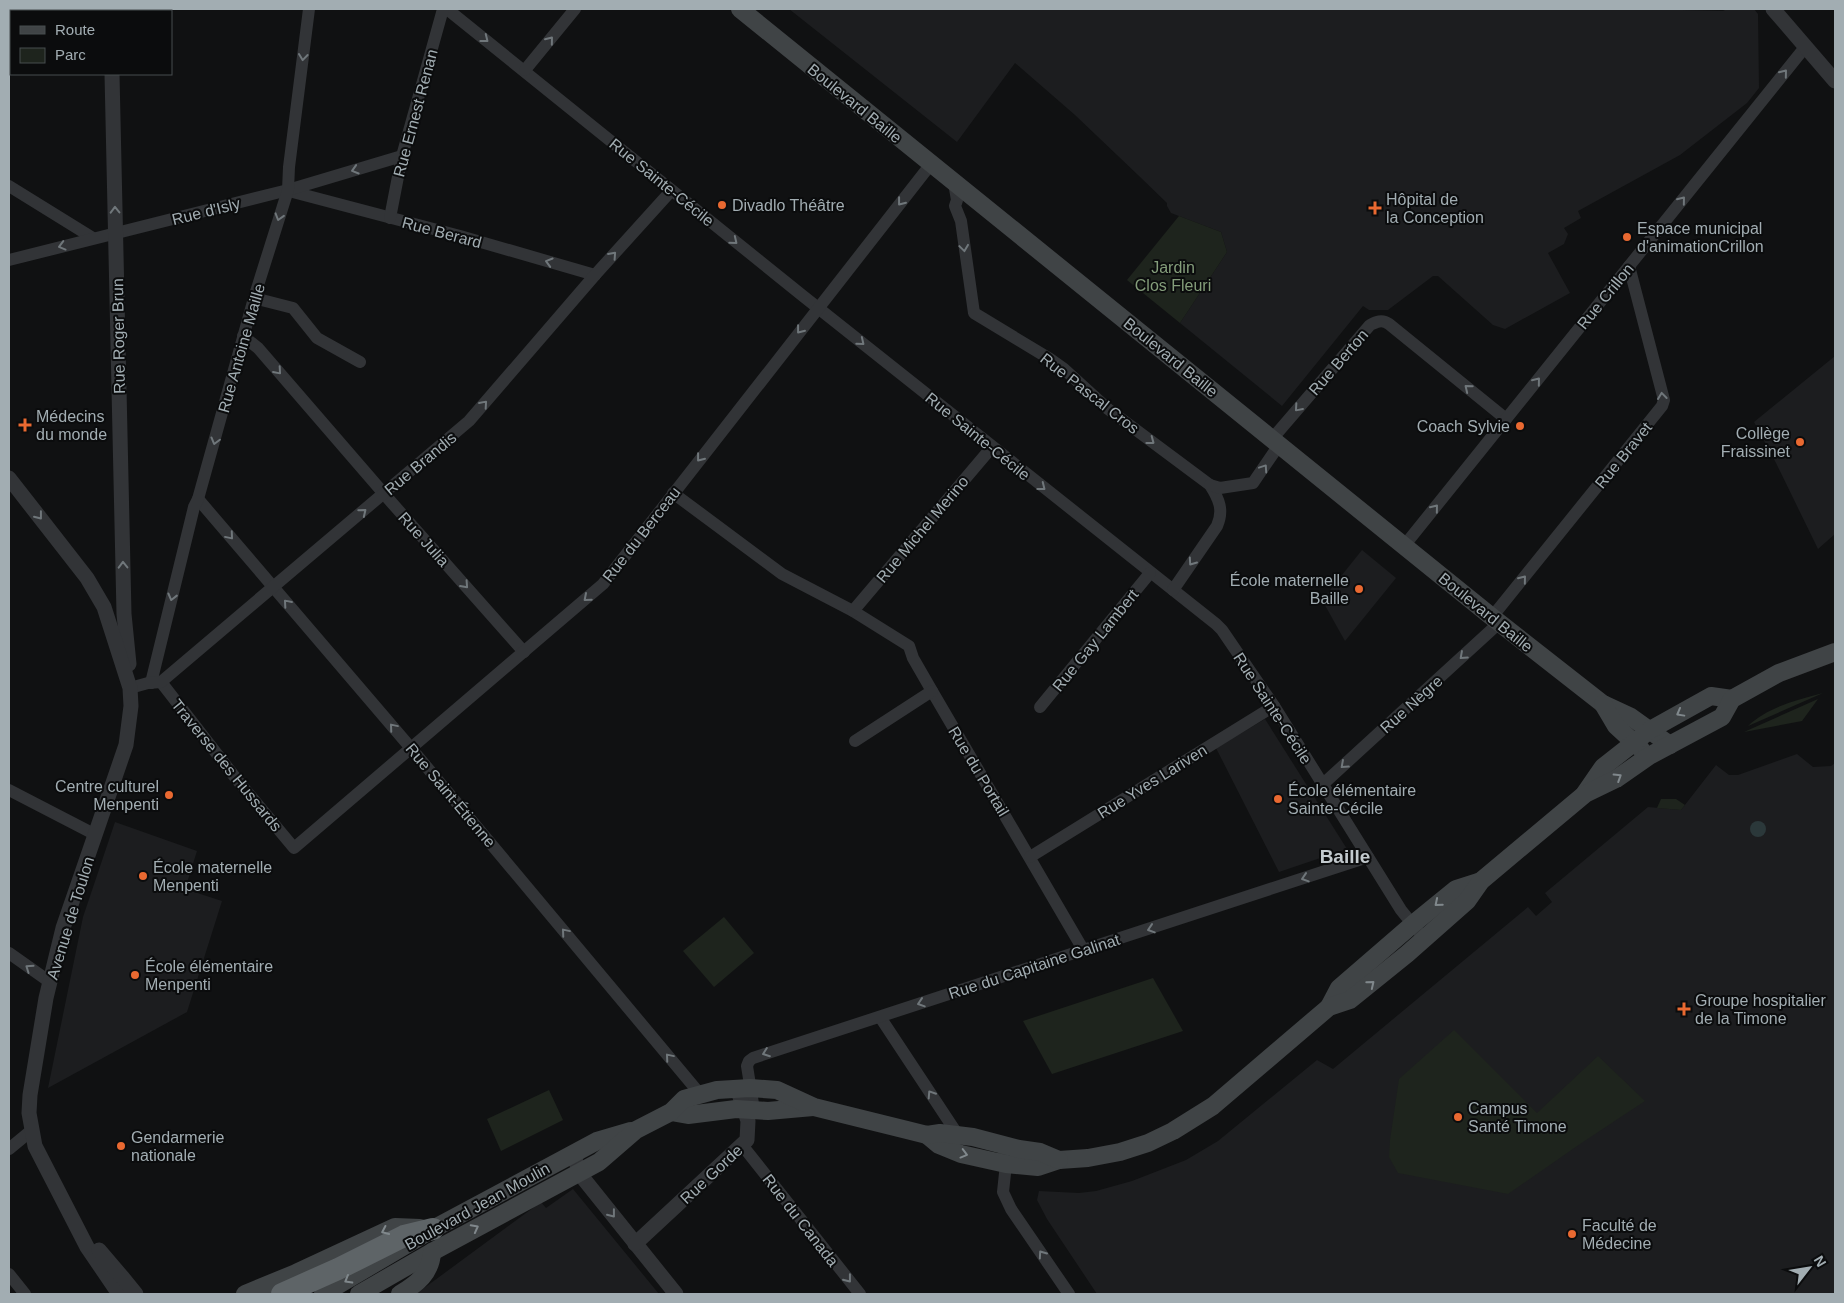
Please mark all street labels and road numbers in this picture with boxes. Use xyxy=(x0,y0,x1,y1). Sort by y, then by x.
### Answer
street label: Rue Ernest Renan xyxy=(390,47,441,179)
street label: Boulevard Baille xyxy=(804,60,905,146)
street label: Rue Sainte-Cécile xyxy=(606,135,717,230)
street label: Rue d'Isly xyxy=(170,195,242,228)
street label: Rue Berard xyxy=(400,214,484,251)
street label: Rue Crillon xyxy=(1574,260,1637,332)
street label: Rue Roger Brun xyxy=(109,278,128,394)
street label: Rue Antoine Maille xyxy=(215,282,268,415)
street label: Boulevard Baille xyxy=(1120,314,1221,400)
street label: Rue Berton xyxy=(1305,326,1371,398)
street label: Rue Pascal Cros xyxy=(1037,350,1142,437)
street label: Rue Sainte-Cécile xyxy=(922,389,1033,484)
street label: Rue Bravet xyxy=(1592,418,1656,492)
street label: Rue Brandis xyxy=(381,429,460,498)
street label: Rue Michel Merino xyxy=(873,473,972,586)
street label: Rue du Berceau xyxy=(599,484,684,585)
street label: Rue Julia xyxy=(395,509,452,570)
street label: Boulevard Baille xyxy=(1435,569,1536,655)
street label: Rue Gay Lambert xyxy=(1049,585,1142,695)
street label: Rue Sainte-Cécile xyxy=(1230,650,1315,767)
street label: Rue Nègre xyxy=(1377,672,1446,737)
street label: Traverse des Hussards xyxy=(168,696,285,835)
street label: Rue du Portail xyxy=(945,723,1012,819)
street label: Rue Saint-Étienne xyxy=(402,739,500,851)
street label: Rue Yves Lariven xyxy=(1095,741,1210,822)
street label: Avenue de Toulon xyxy=(44,855,97,982)
street label: Rue du Capitaine Galinat xyxy=(947,931,1122,1002)
street label: Rue Gorde xyxy=(677,1141,746,1207)
street label: Boulevard Jean Moulin xyxy=(402,1160,553,1253)
street label: Rue du Canada xyxy=(759,1171,842,1270)

